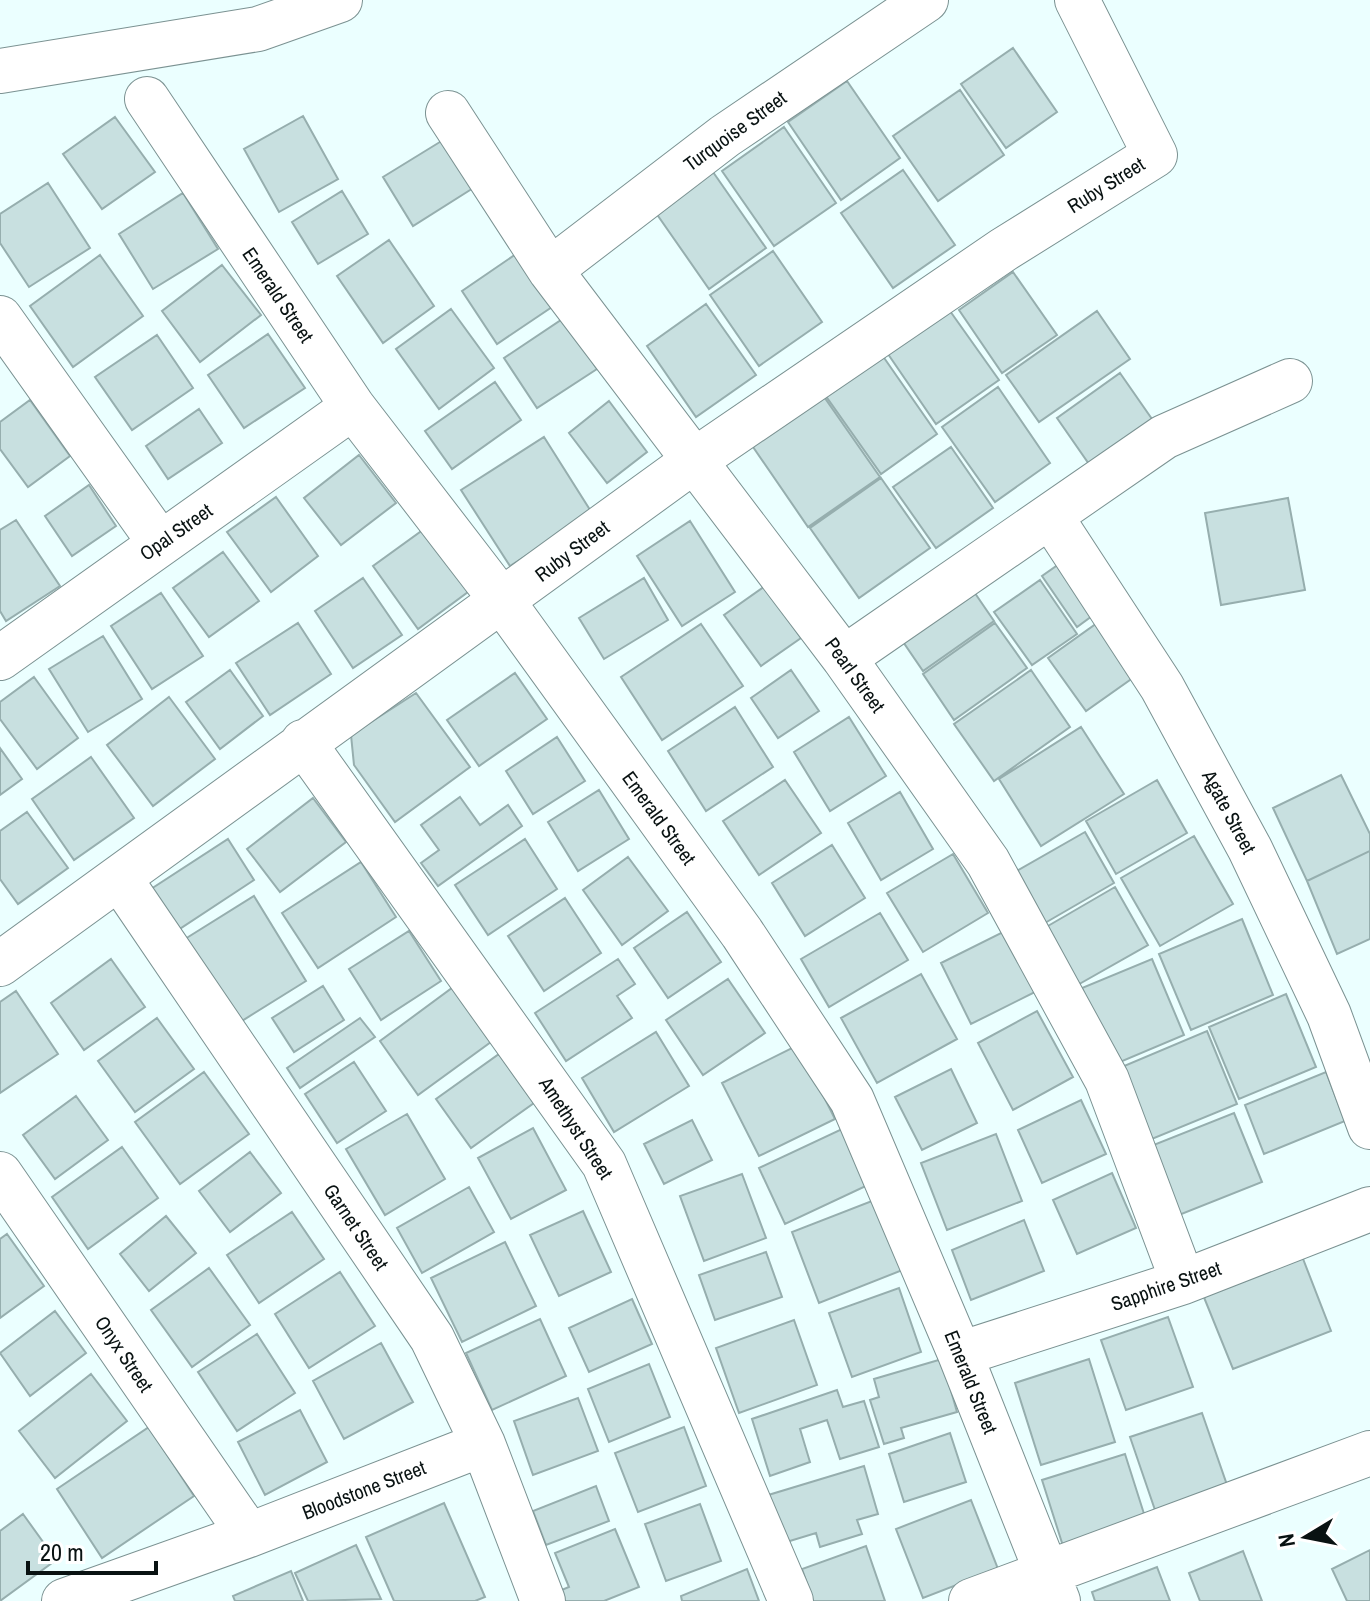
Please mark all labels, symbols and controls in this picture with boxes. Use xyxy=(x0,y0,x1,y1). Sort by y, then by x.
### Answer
street label: Turquoise Street xyxy=(678,84,792,177)
street label: Ruby Street xyxy=(1062,150,1150,219)
street label: Emerald Street xyxy=(237,242,320,348)
street label: Opal Street xyxy=(134,496,218,566)
street label: Ruby Street xyxy=(529,513,615,587)
street label: Pearl Street xyxy=(819,632,892,718)
street label: Agate Street xyxy=(1196,764,1263,859)
street label: Emerald Street xyxy=(616,766,703,870)
street label: Amethyst Street xyxy=(533,1071,620,1184)
street label: Garnet Street xyxy=(318,1178,395,1275)
street label: Sapphire Street xyxy=(1107,1254,1225,1317)
street label: Onyx Street xyxy=(89,1310,160,1398)
street label: Emerald Street xyxy=(938,1326,1005,1438)
street label: Bloodstone Street xyxy=(298,1453,430,1526)
north arrow xyxy=(1266,1497,1346,1577)
scale bar xyxy=(28,1525,156,1575)
text: N xyxy=(1270,1531,1302,1549)
text: 20 m xyxy=(40,1536,84,1568)

